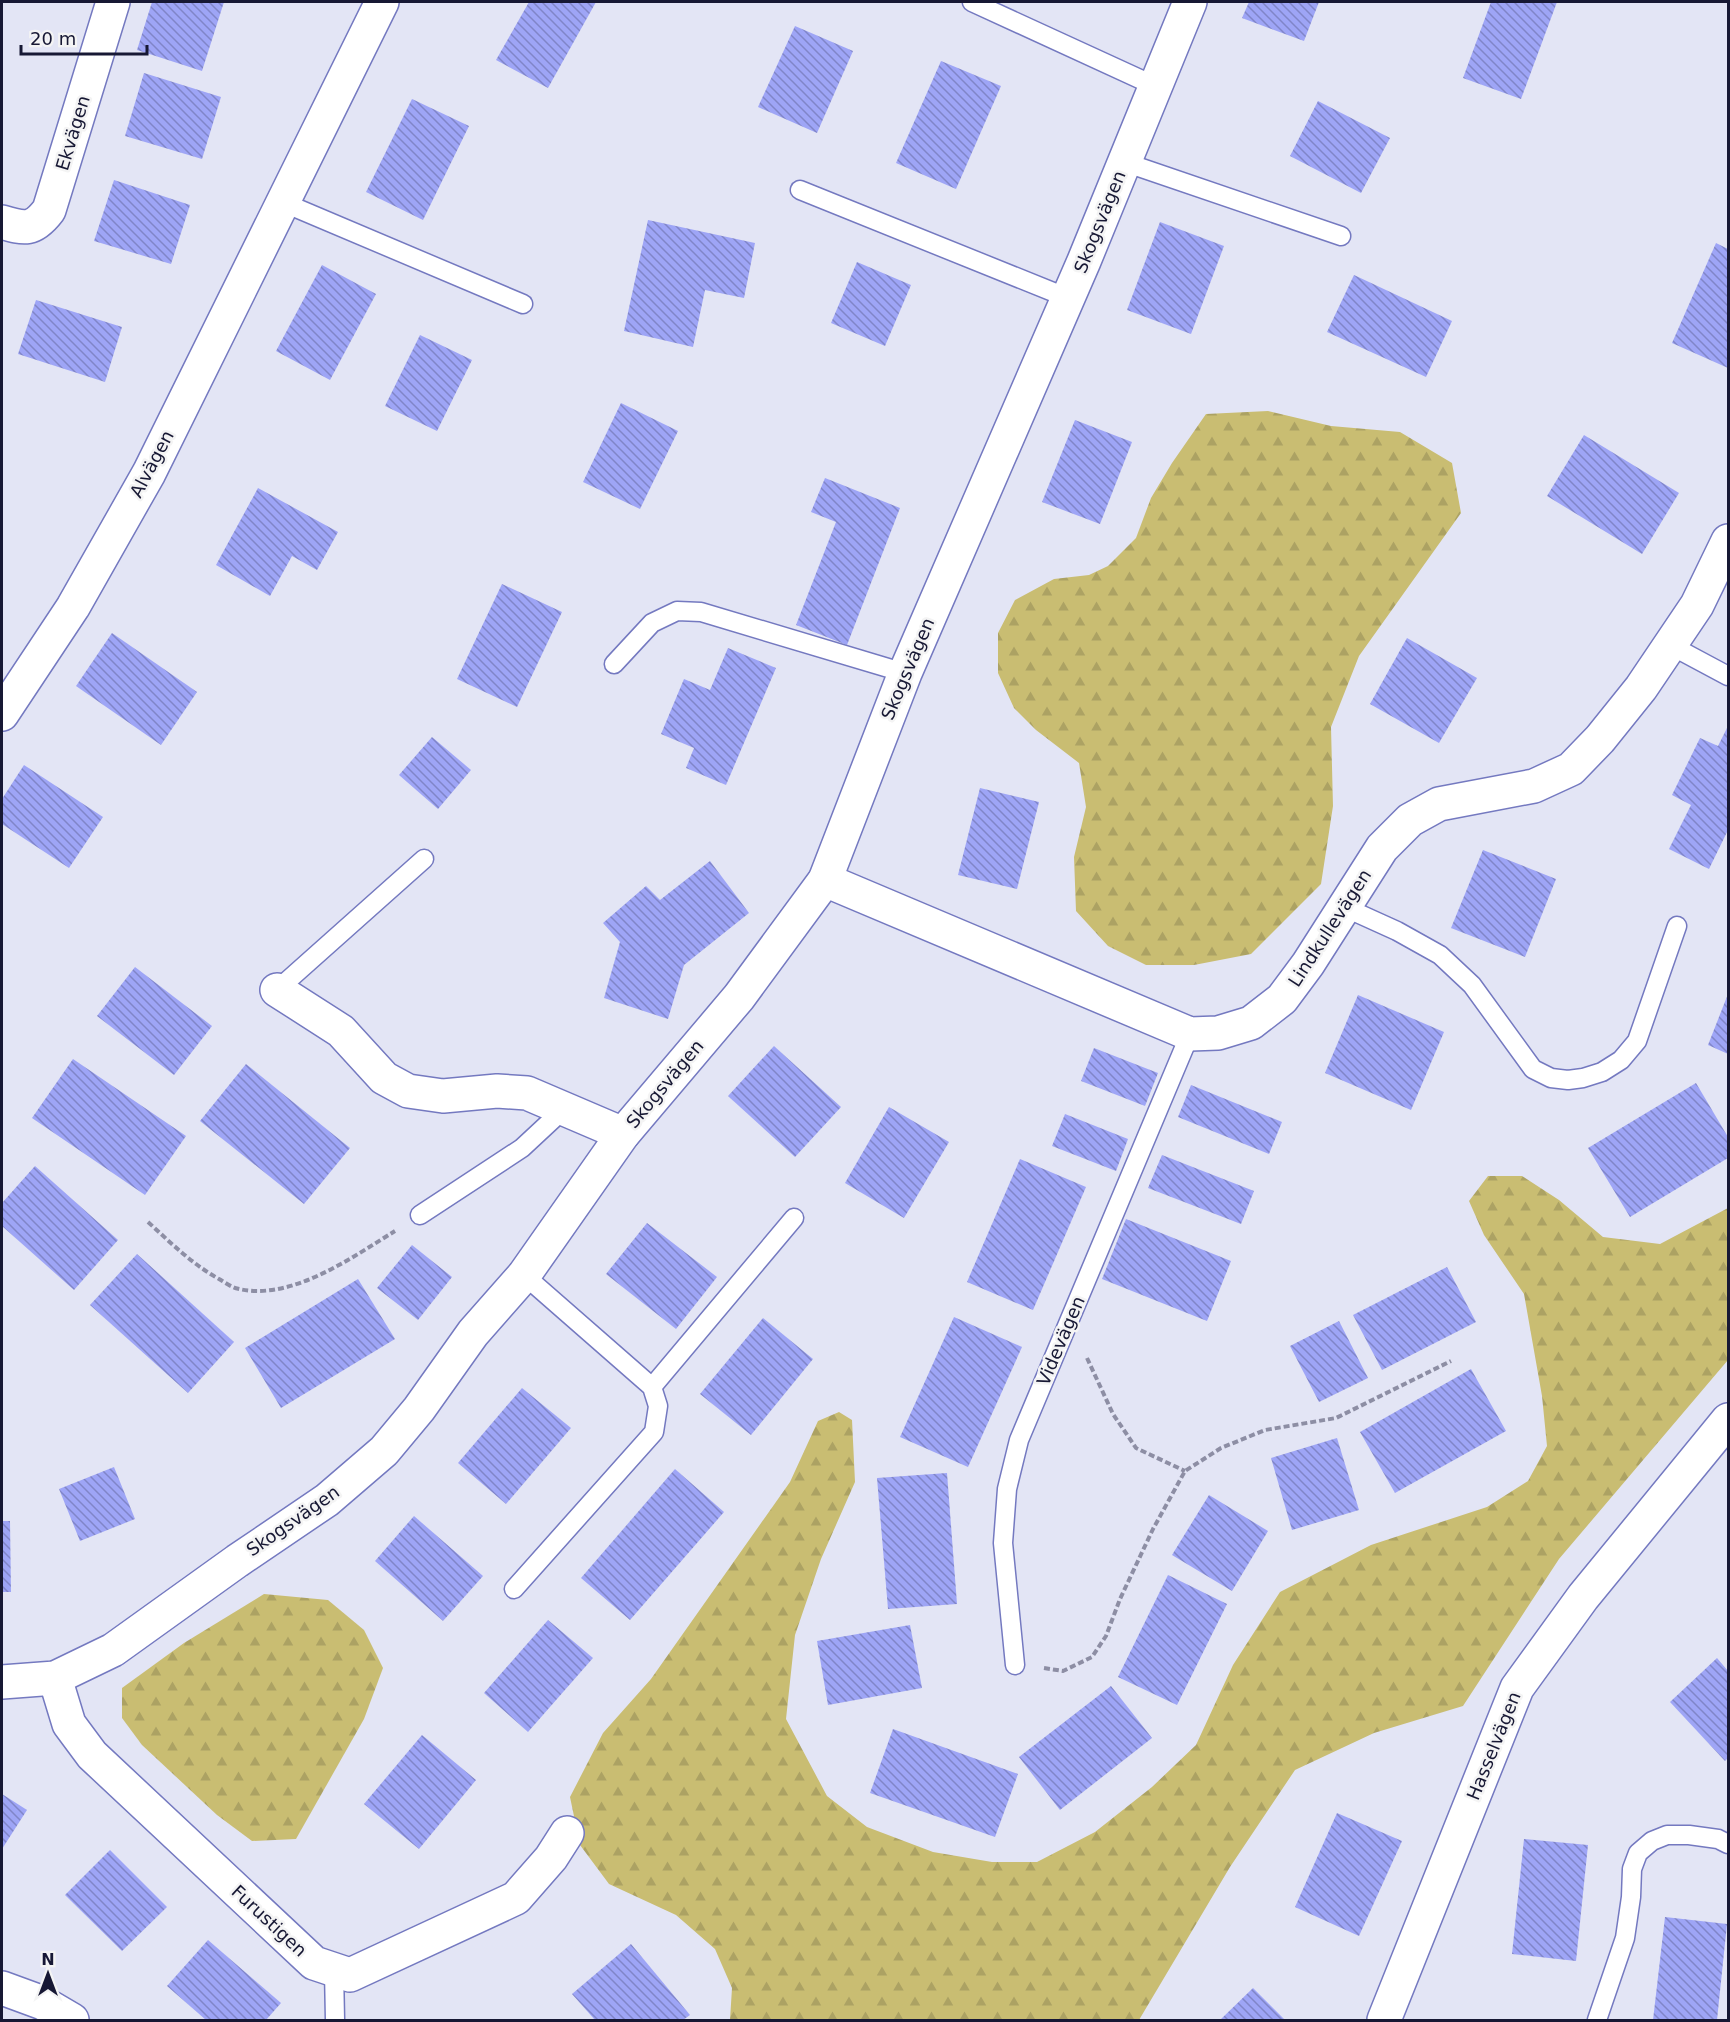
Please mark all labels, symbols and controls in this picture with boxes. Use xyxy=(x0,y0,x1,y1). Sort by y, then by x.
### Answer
scale bar xyxy=(21,18,147,56)
text: 20 m xyxy=(30,28,76,49)
street label: Ekvägen xyxy=(51,93,94,173)
street label: Skogsvägen xyxy=(1069,168,1130,276)
street label: Alvägen xyxy=(125,427,178,501)
street label: Skogsvägen xyxy=(877,615,938,723)
street label: Lindkullevägen xyxy=(1284,865,1375,990)
street label: Skogsvägen xyxy=(622,1035,708,1132)
street label: Videvägen xyxy=(1032,1293,1089,1389)
street label: Skogsvägen xyxy=(242,1481,343,1560)
street label: Hasselvägen xyxy=(1462,1689,1525,1803)
street label: Furustigen xyxy=(227,1881,311,1961)
north arrow xyxy=(18,1944,78,2004)
text: N xyxy=(41,1950,55,1969)

